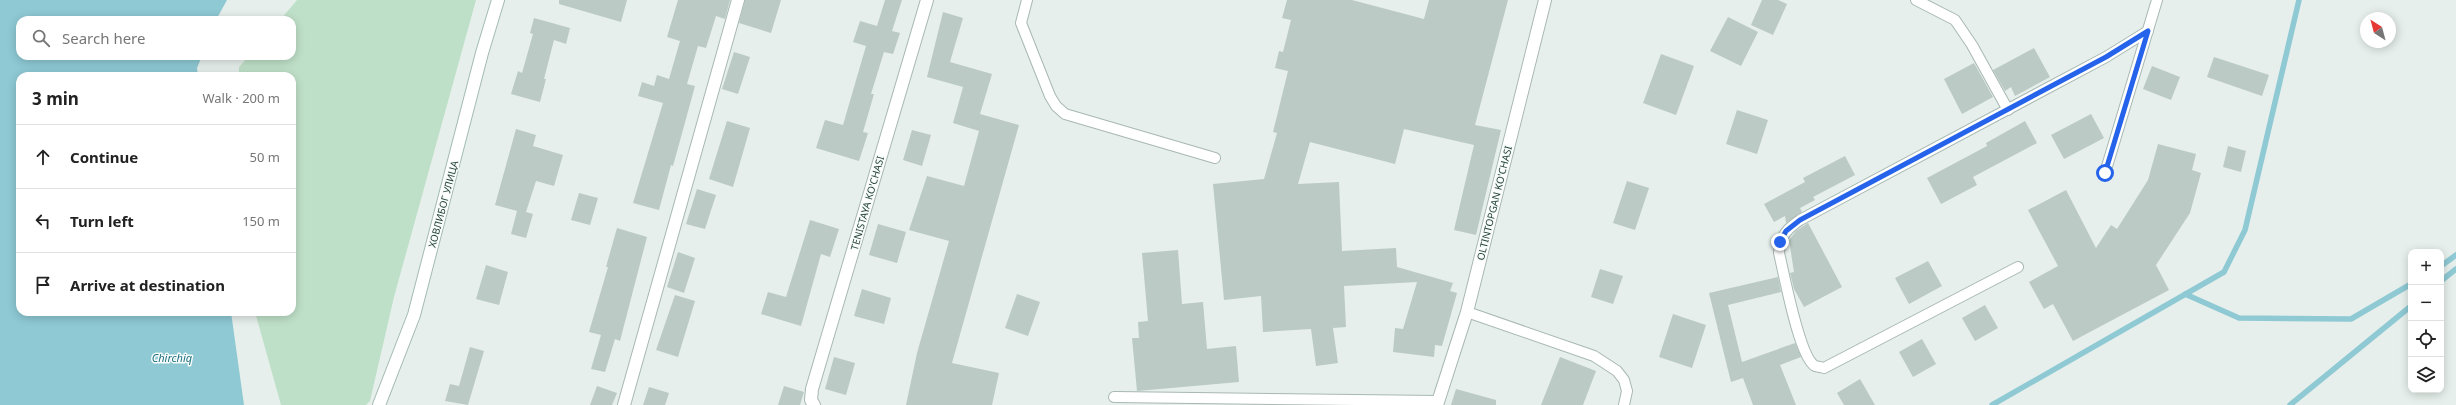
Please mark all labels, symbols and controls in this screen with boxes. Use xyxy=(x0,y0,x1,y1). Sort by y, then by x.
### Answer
north arrow xyxy=(2360,12,2396,48)
search box xyxy=(16,16,296,60)
icon: search xyxy=(30,27,52,49)
text: Search here xyxy=(62,28,145,48)
text: 3 min xyxy=(32,87,79,110)
text: Walk · 200 m xyxy=(202,89,280,107)
street label: OLTINTOPGAN KO'CHASI xyxy=(1473,144,1515,262)
icon: ahead xyxy=(32,146,54,168)
text: Continue xyxy=(70,147,138,167)
text: 50 m xyxy=(250,148,280,166)
street label: TENISTAYA KO'CHASI xyxy=(847,154,887,252)
street label: ХОВЛИБОГ УЛИЦА xyxy=(425,158,461,249)
route start xyxy=(2096,164,2114,182)
icon: left xyxy=(32,210,54,232)
text: Turn left xyxy=(70,211,134,231)
text: 150 m xyxy=(242,212,280,230)
route end xyxy=(1771,233,1789,251)
map controls xyxy=(2408,249,2444,393)
button: + xyxy=(2408,249,2444,285)
icon: arrive xyxy=(32,274,54,296)
text: Arrive at destination xyxy=(70,275,225,295)
button: − xyxy=(2408,285,2444,321)
button: locate xyxy=(2408,321,2444,357)
water label: Chirchiq xyxy=(152,350,193,365)
button: layers xyxy=(2408,357,2444,393)

